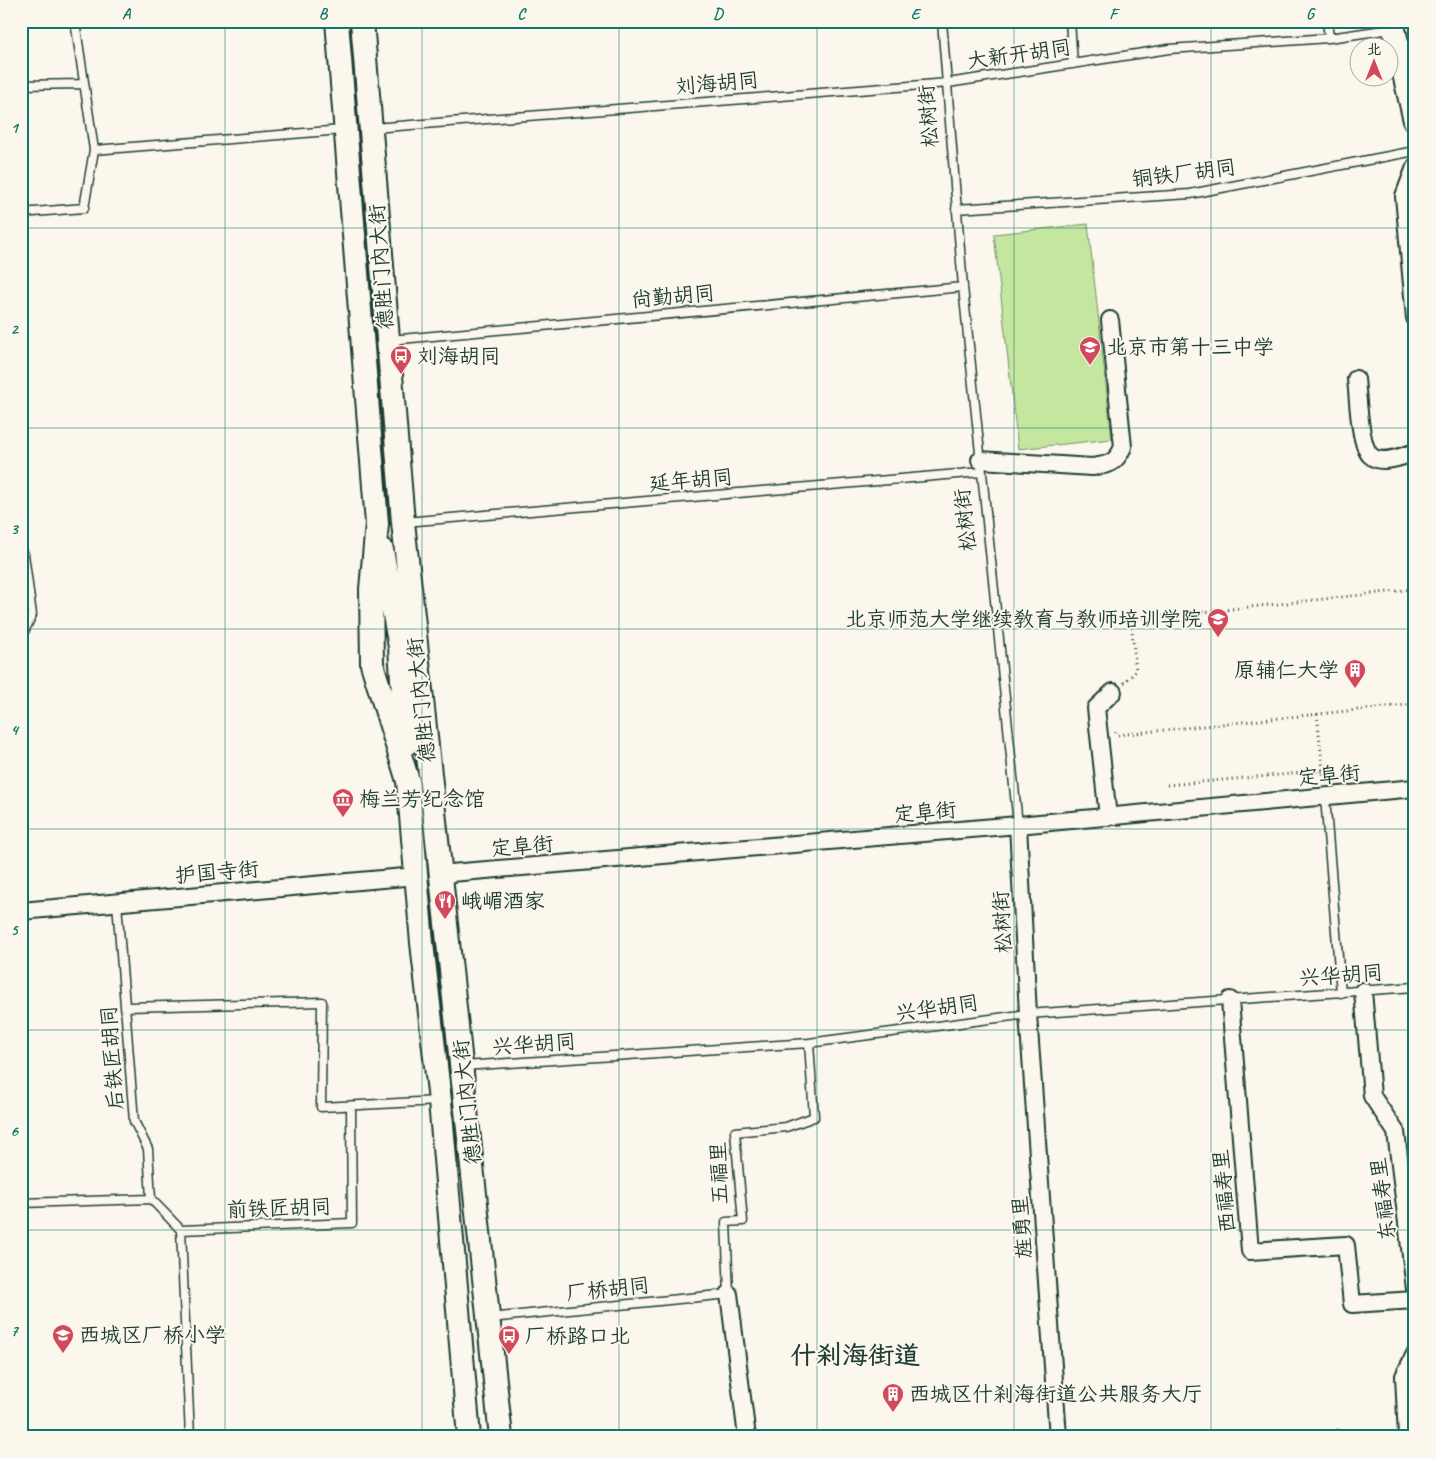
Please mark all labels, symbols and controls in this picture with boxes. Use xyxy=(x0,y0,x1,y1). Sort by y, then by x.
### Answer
text: A xyxy=(122,4,132,24)
text: B xyxy=(319,4,329,24)
text: C xyxy=(517,4,527,24)
text: D xyxy=(713,4,724,24)
text: E xyxy=(911,4,922,24)
text: F xyxy=(1109,4,1120,24)
text: G xyxy=(1306,4,1316,24)
street label: 大新开胡同 xyxy=(965,34,1073,74)
north arrow xyxy=(1348,38,1398,88)
text: 北 xyxy=(1367,41,1381,58)
street label: 刘海胡同 xyxy=(674,66,760,100)
street label: 松树街 xyxy=(913,84,943,148)
text: 1 xyxy=(10,118,19,138)
street label: 铜铁厂胡同 xyxy=(1130,154,1238,192)
street label: 德胜门内大街 xyxy=(364,203,398,331)
street label: 尚勤胡同 xyxy=(630,279,716,313)
text: 2 xyxy=(10,319,19,339)
place label: 北京市第十三中学 xyxy=(1106,334,1274,360)
school or university icon: 北京市第十三中学 xyxy=(1078,335,1102,366)
place label: 刘海胡同 xyxy=(417,343,501,369)
bus stop icon: 刘海胡同 xyxy=(389,344,413,375)
street label: 延年胡同 xyxy=(648,463,734,497)
street label: 松树街 xyxy=(949,487,981,553)
text: 3 xyxy=(10,519,19,539)
place label: 北京师范大学继续教育与教师培训学院 xyxy=(845,606,1202,632)
school or university icon: 北京师范大学继续教育与教师培训学院 xyxy=(1206,607,1230,638)
street label: 德胜门内大街 xyxy=(401,636,441,764)
place label: 原辅仁大学 xyxy=(1234,657,1339,683)
building icon: 原辅仁大学 xyxy=(1343,658,1367,689)
text: 4 xyxy=(10,720,19,740)
street label: 定阜街 xyxy=(1296,759,1362,791)
place label: 梅兰芳纪念馆 xyxy=(359,786,485,812)
museum icon: 梅兰芳纪念馆 xyxy=(331,787,355,818)
street label: 定阜街 xyxy=(892,796,958,828)
street label: 定阜街 xyxy=(489,830,555,862)
street label: 护国寺街 xyxy=(174,855,260,889)
place label: 峨嵋酒家 xyxy=(461,888,545,914)
restaurant icon: 峨嵋酒家 xyxy=(433,889,457,920)
street label: 松树街 xyxy=(987,890,1017,954)
text: 5 xyxy=(11,920,20,940)
street label: 兴华胡同 xyxy=(1298,959,1384,991)
street label: 兴华胡同 xyxy=(894,989,980,1027)
street label: 后铁匠胡同 xyxy=(95,1005,129,1111)
street label: 兴华胡同 xyxy=(491,1028,577,1060)
street label: 德胜门内大街 xyxy=(447,1038,487,1166)
text: 6 xyxy=(10,1121,19,1141)
street label: 五福里 xyxy=(705,1141,733,1205)
street label: 西福寿里 xyxy=(1207,1148,1241,1234)
street label: 东福寿里 xyxy=(1365,1156,1401,1242)
street label: 前铁匠胡同 xyxy=(226,1193,332,1223)
street label: 旌勇里 xyxy=(1007,1195,1037,1259)
street label: 厂桥胡同 xyxy=(565,1272,651,1306)
text: 7 xyxy=(10,1321,19,1341)
place label: 西城区厂桥小学 xyxy=(79,1322,226,1348)
school or university icon: 西城区厂桥小学 xyxy=(51,1323,75,1354)
place label: 厂桥路口北 xyxy=(525,1323,630,1349)
bus stop icon: 厂桥路口北 xyxy=(497,1324,521,1355)
district label: 什刹海街道 xyxy=(790,1339,920,1372)
place label: 西城区什刹海街道公共服务大厅 xyxy=(909,1381,1203,1407)
building icon: 西城区什刹海街道公共服务大厅 xyxy=(881,1382,905,1413)

